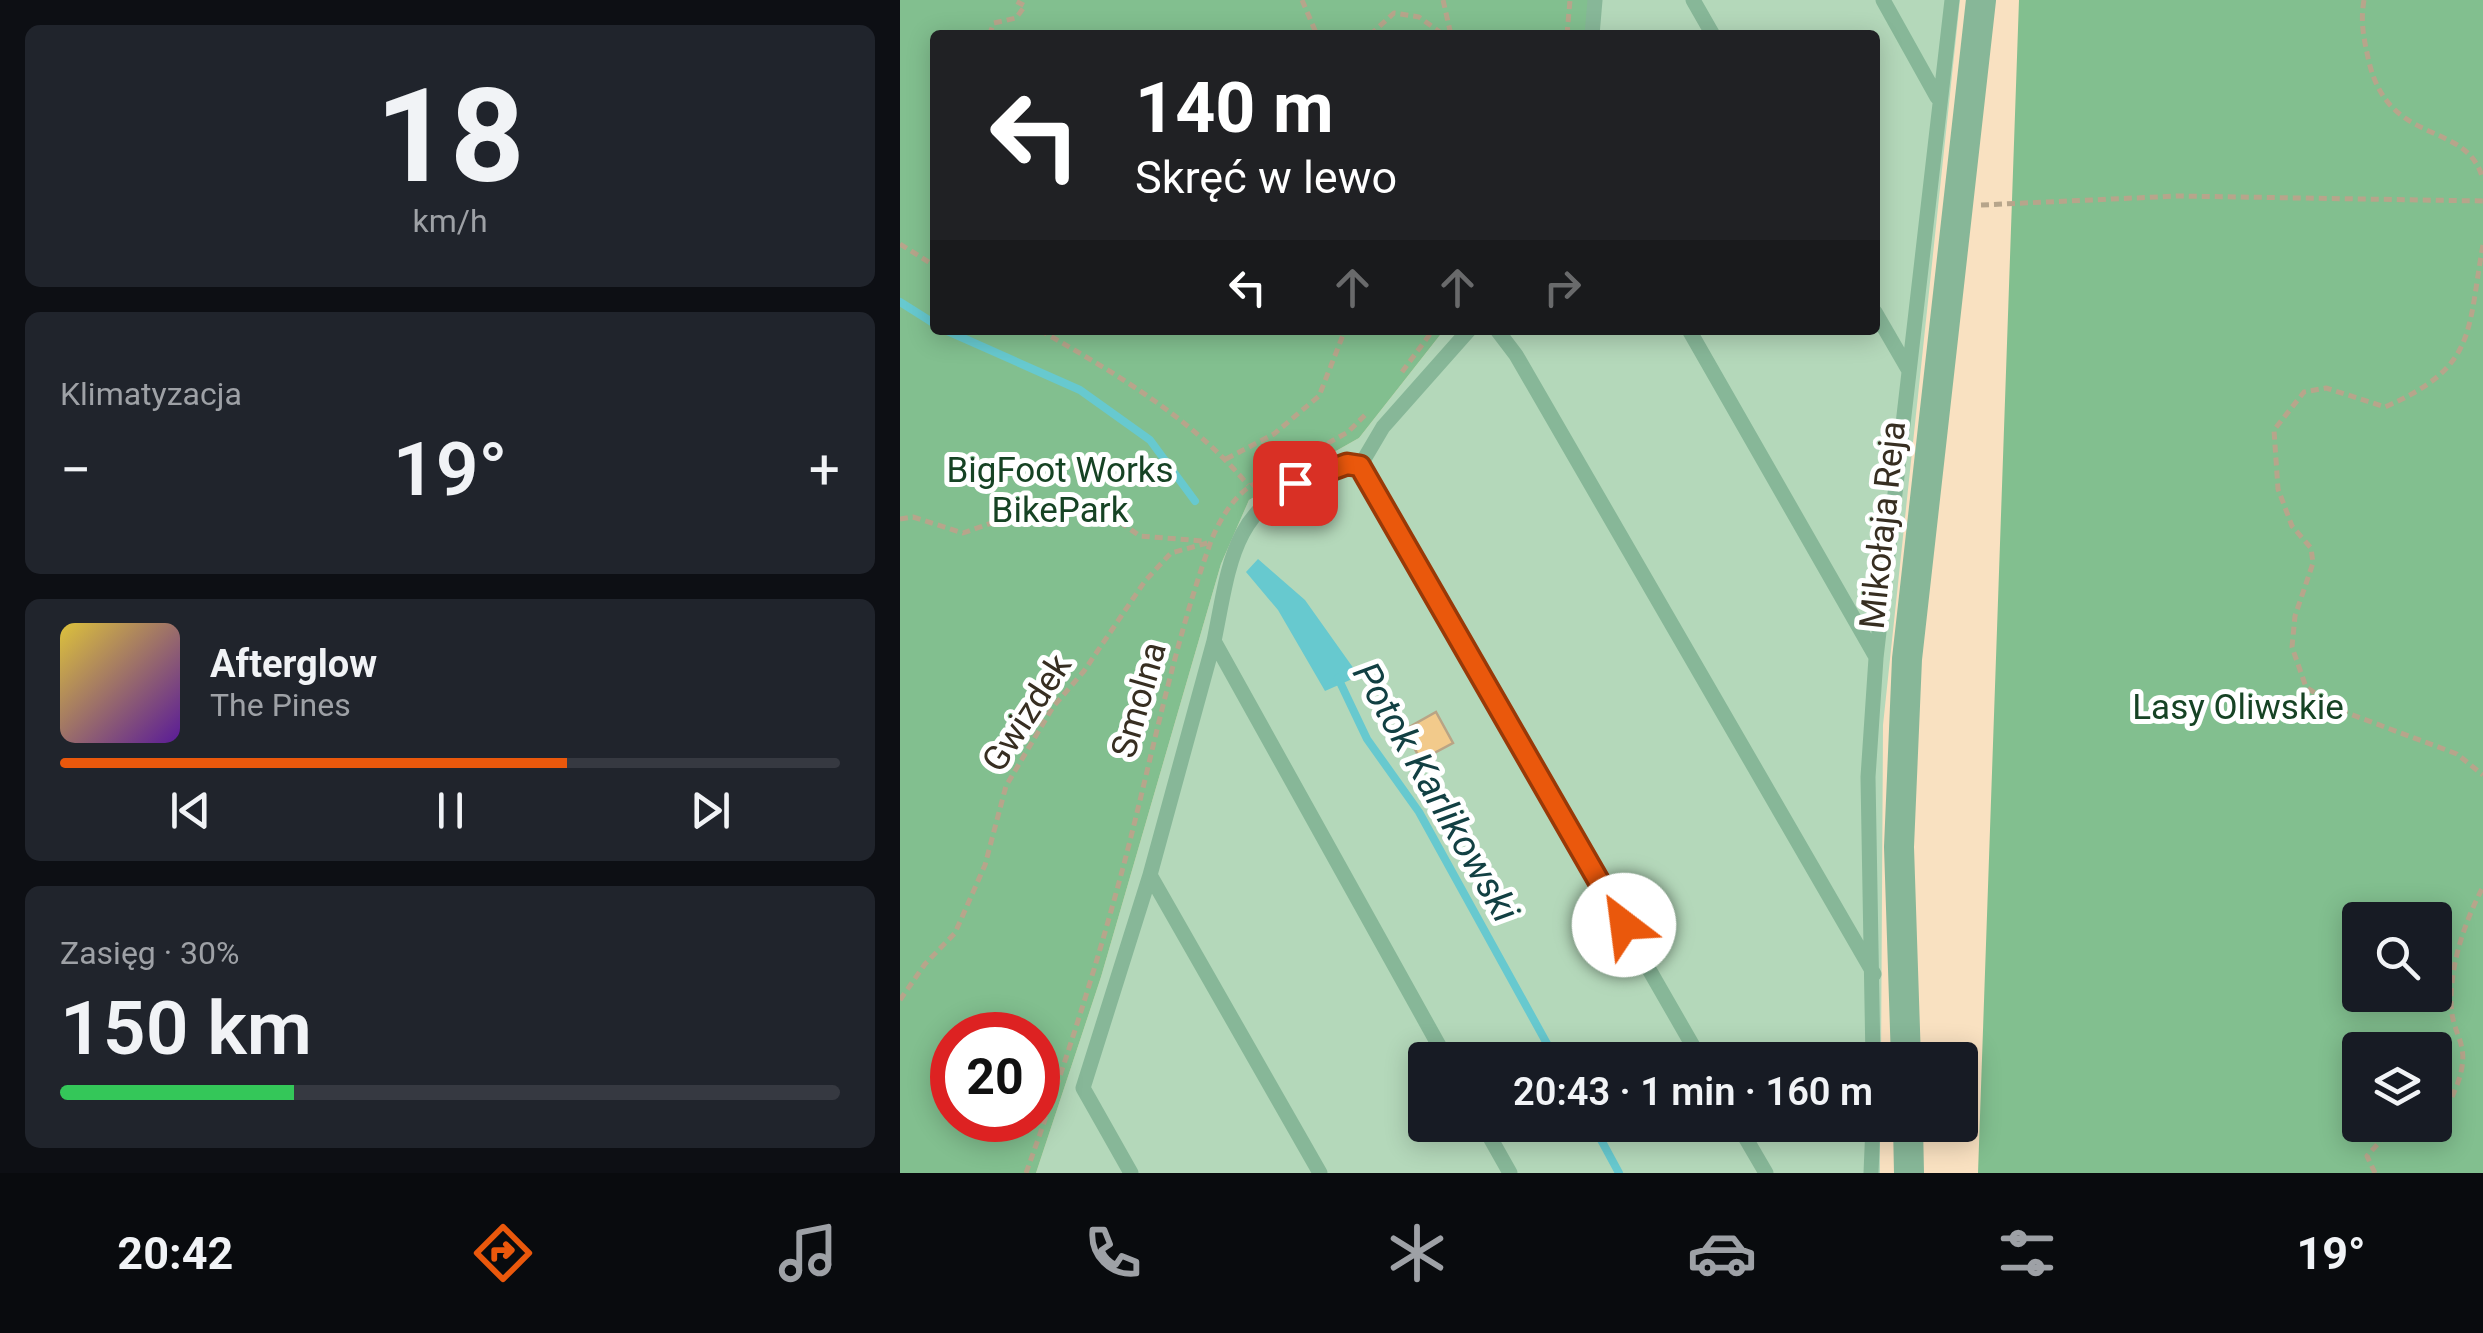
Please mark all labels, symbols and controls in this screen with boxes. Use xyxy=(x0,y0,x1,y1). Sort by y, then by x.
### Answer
text: 18 xyxy=(375,60,525,213)
text: 140 m xyxy=(1135,67,1334,149)
icon: left xyxy=(970,70,1100,200)
text: Skręć w lewo xyxy=(1135,151,1397,204)
text: km/h xyxy=(412,202,488,240)
icon: left xyxy=(1220,260,1275,315)
icon: ahead xyxy=(1325,260,1380,315)
icon: ahead xyxy=(1430,260,1485,315)
icon: right xyxy=(1535,260,1590,315)
text: Klimatyzacja xyxy=(60,375,242,413)
street label: Mikołaja Reja xyxy=(1852,419,1914,631)
text: 19° xyxy=(393,425,507,513)
text: − xyxy=(60,438,91,502)
text: + xyxy=(809,438,840,502)
pin xyxy=(1253,441,1338,526)
park label: BigFoot Works BikePark xyxy=(946,450,1174,531)
icon: arrive xyxy=(1268,456,1323,511)
street label: Smolna xyxy=(1103,637,1175,763)
text: Afterglow xyxy=(210,642,377,686)
street label: Gwizdek xyxy=(974,646,1080,779)
water label: Potok Karlikowski xyxy=(1344,654,1528,930)
text: The Pines xyxy=(210,686,351,724)
park label: Lasy Oliwskie xyxy=(2132,687,2344,728)
icon: previous xyxy=(163,783,218,838)
icon: pause xyxy=(423,783,478,838)
icon: next xyxy=(683,783,738,838)
position arrow xyxy=(1572,873,1676,977)
map controls xyxy=(2342,902,2452,1142)
button: search xyxy=(2342,902,2452,1012)
text: Zasięg · 30% xyxy=(60,934,239,972)
text: 150 km xyxy=(60,984,312,1072)
speed limit sign: 20 xyxy=(930,1012,1060,1142)
button: layers xyxy=(2342,1032,2452,1142)
text: 20:43 · 1 min · 160 m xyxy=(1513,1070,1873,1114)
icon: directions xyxy=(468,1218,538,1288)
icon: music xyxy=(773,1218,843,1288)
icon: phone xyxy=(1078,1218,1148,1288)
icon: climate xyxy=(1382,1218,1452,1288)
icon: car xyxy=(1687,1218,1757,1288)
icon: filters xyxy=(1992,1218,2062,1288)
text: 20:42 xyxy=(117,1227,233,1280)
text: 19° xyxy=(2296,1227,2366,1280)

